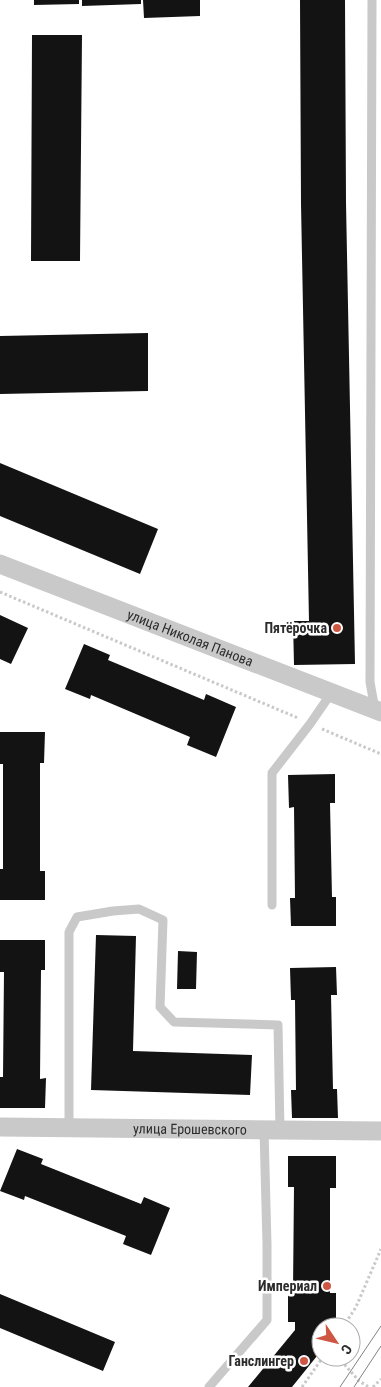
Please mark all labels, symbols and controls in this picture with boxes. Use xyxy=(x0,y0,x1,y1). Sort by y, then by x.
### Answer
street label: улица Николая Панова xyxy=(125,606,255,670)
place label: Пятёрочка xyxy=(264,620,327,636)
marker: Пятёрочка xyxy=(331,622,343,634)
street label: улица Ерошевского xyxy=(133,1120,247,1138)
place label: Империал xyxy=(258,1278,317,1294)
marker: Империал xyxy=(321,1280,333,1292)
north arrow xyxy=(311,1317,361,1367)
text: С xyxy=(338,1342,355,1357)
place label: Ганслингер xyxy=(229,1353,294,1369)
marker: Ганслингер xyxy=(298,1355,310,1367)

